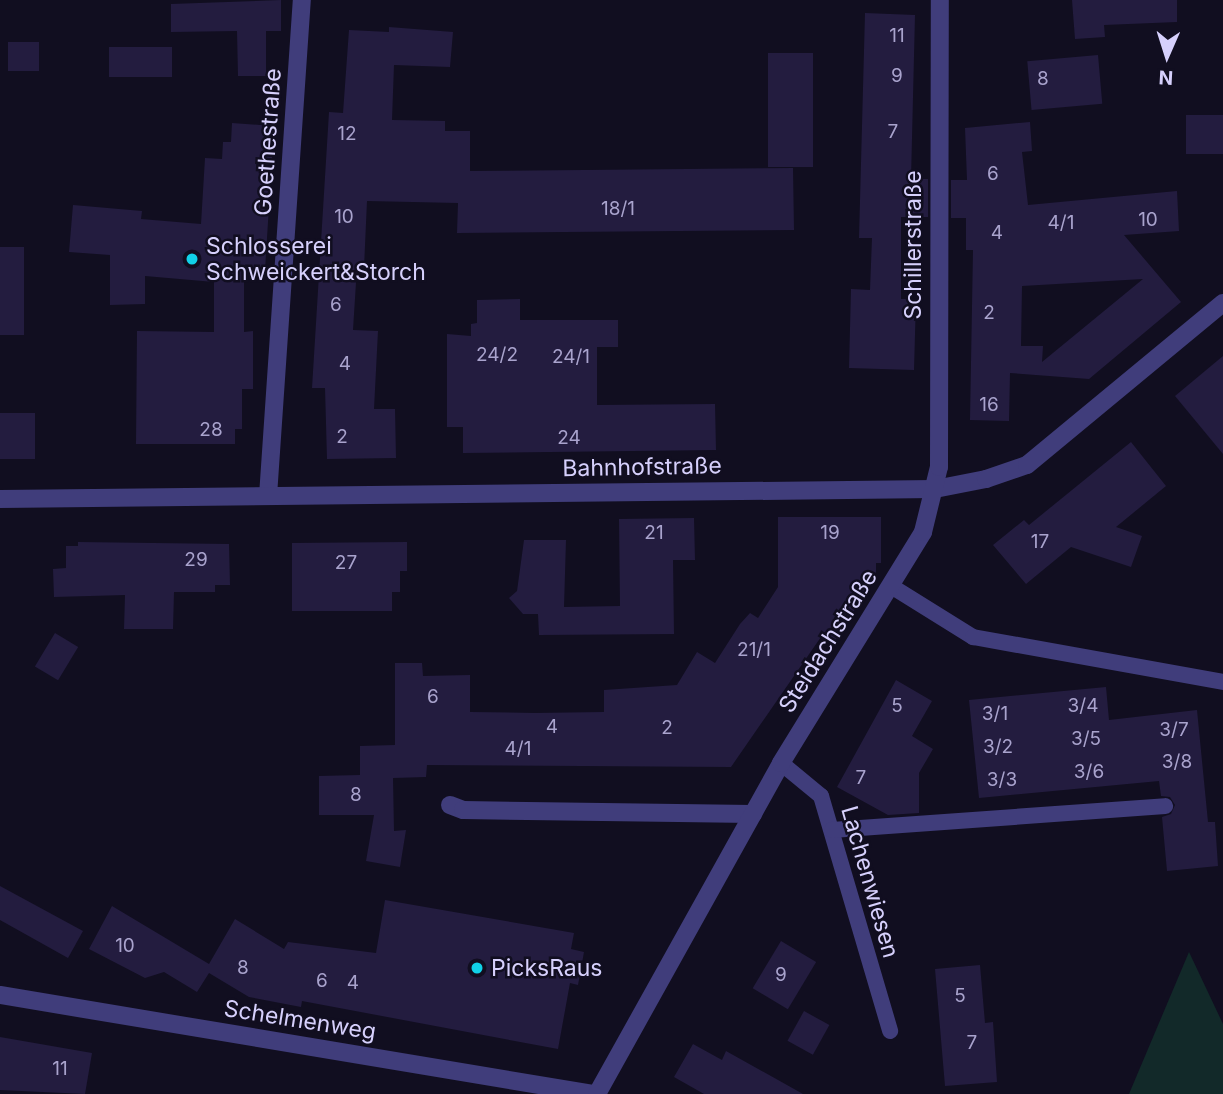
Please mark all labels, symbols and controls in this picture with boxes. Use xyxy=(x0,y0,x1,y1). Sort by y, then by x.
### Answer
north arrow xyxy=(1132,21,1202,91)
house number: 11 xyxy=(889,25,905,47)
house number: 9 xyxy=(891,65,903,87)
text: N xyxy=(1158,66,1174,89)
street label: Goethestraße xyxy=(249,67,287,217)
house number: 8 xyxy=(1037,68,1049,90)
house number: 7 xyxy=(888,121,898,143)
house number: 12 xyxy=(337,123,357,145)
house number: 6 xyxy=(987,163,999,185)
street label: Schillerstraße xyxy=(899,170,927,320)
house number: 18/1 xyxy=(601,198,635,220)
house number: 10 xyxy=(334,206,354,228)
house number: 10 xyxy=(1138,209,1158,231)
house number: 4/1 xyxy=(1048,212,1074,234)
house number: 4 xyxy=(991,222,1003,244)
place label: Schlosserei Schweickert&Storch xyxy=(206,232,426,286)
marker: Schlosserei Schweickert&Storch xyxy=(184,251,200,267)
house number: 6 xyxy=(330,294,342,316)
house number: 2 xyxy=(983,302,995,324)
house number: 24/2 xyxy=(476,344,518,366)
house number: 24/1 xyxy=(552,346,590,368)
house number: 4 xyxy=(339,353,351,375)
house number: 16 xyxy=(979,394,999,416)
house number: 28 xyxy=(199,419,223,441)
house number: 2 xyxy=(336,426,348,448)
house number: 24 xyxy=(557,427,581,449)
street label: Bahnhofstraße xyxy=(562,452,722,482)
house number: 21 xyxy=(644,522,664,544)
house number: 19 xyxy=(820,522,840,544)
house number: 17 xyxy=(1031,531,1049,553)
house number: 29 xyxy=(184,549,208,571)
house number: 27 xyxy=(335,552,357,574)
street label: Steidachstraße xyxy=(773,564,883,718)
house number: 21/1 xyxy=(737,639,771,661)
house number: 6 xyxy=(427,686,439,708)
house number: 5 xyxy=(891,695,903,717)
house number: 3/4 xyxy=(1068,695,1098,717)
house number: 3/1 xyxy=(982,703,1008,725)
house number: 4 xyxy=(546,716,558,738)
house number: 2 xyxy=(661,717,673,739)
house number: 3/7 xyxy=(1159,719,1189,741)
house number: 3/5 xyxy=(1071,728,1101,750)
house number: 3/2 xyxy=(983,736,1013,758)
house number: 4/1 xyxy=(505,738,531,760)
house number: 3/8 xyxy=(1162,751,1192,773)
house number: 3/6 xyxy=(1074,761,1104,783)
house number: 7 xyxy=(856,767,866,789)
house number: 3/3 xyxy=(987,769,1017,791)
house number: 8 xyxy=(350,784,362,806)
street label: Lachenwiesen xyxy=(835,803,905,961)
house number: 10 xyxy=(115,935,135,957)
place label: PicksRaus xyxy=(491,954,603,982)
house number: 8 xyxy=(237,957,249,979)
marker: PicksRaus xyxy=(469,960,485,976)
house number: 9 xyxy=(775,964,787,986)
house number: 6 xyxy=(316,970,328,992)
house number: 4 xyxy=(347,972,359,994)
house number: 5 xyxy=(954,985,966,1007)
street label: Schelmenweg xyxy=(222,994,378,1046)
house number: 7 xyxy=(967,1032,977,1054)
house number: 11 xyxy=(52,1058,68,1080)

